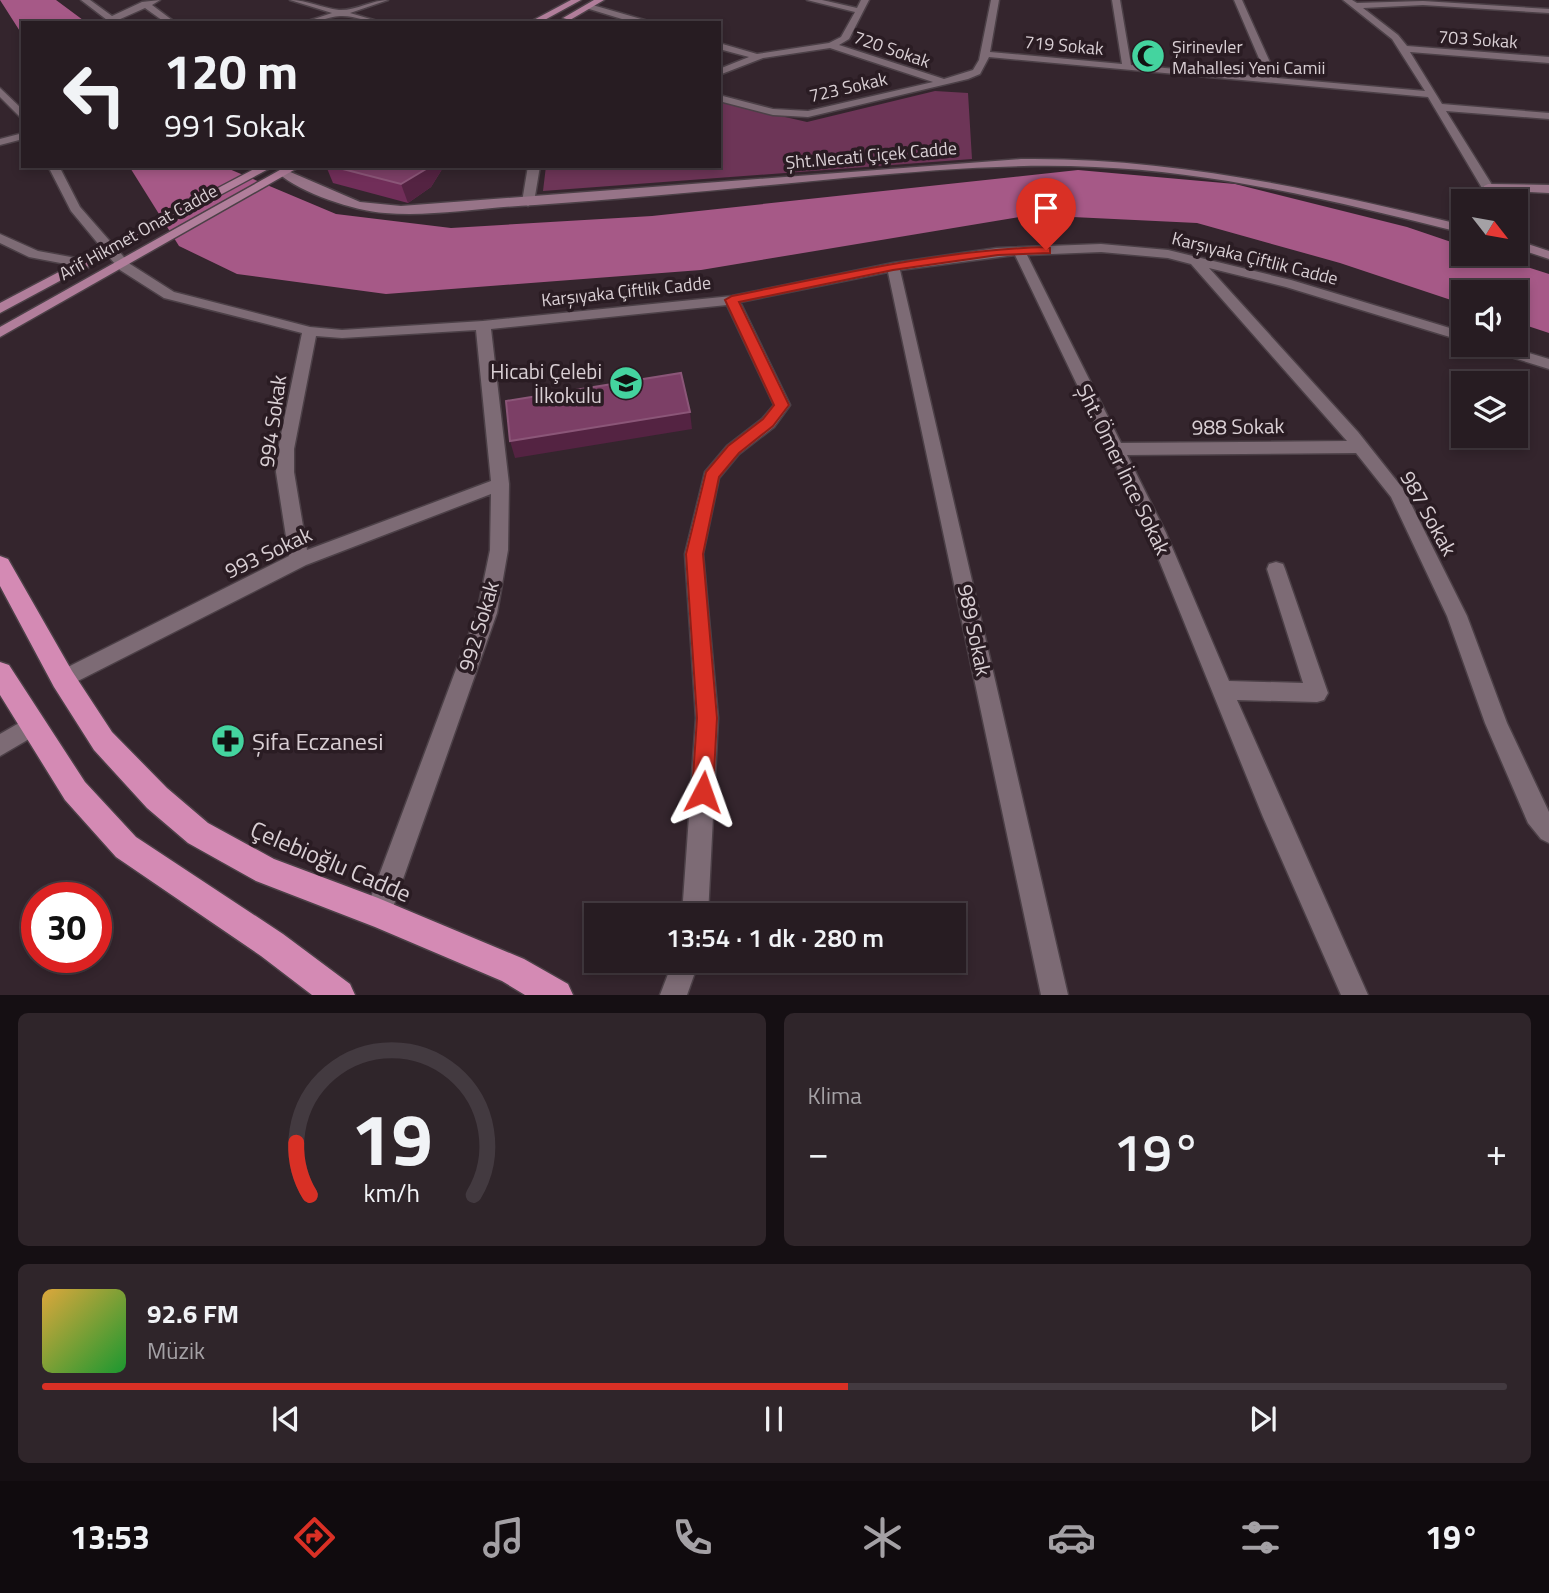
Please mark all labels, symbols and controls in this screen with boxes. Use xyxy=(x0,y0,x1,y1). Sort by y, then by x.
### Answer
street label: 720 Sokak xyxy=(850,23,934,75)
street label: 703 Sokak xyxy=(1437,23,1519,55)
street label: 719 Sokak xyxy=(1023,28,1105,62)
text: 120 m xyxy=(164,33,298,108)
place label: Şirinevler Mahallesi Yeni Camii xyxy=(1172,33,1325,81)
mosque icon: Şirinevler Mahallesi Yeni Camii xyxy=(1129,37,1167,75)
icon: left xyxy=(49,49,140,140)
street label: 723 Sokak xyxy=(806,65,890,109)
text: 991 Sokak xyxy=(164,101,306,149)
street label: Şht.Necati Çiçek Cadde xyxy=(784,134,958,176)
street label: Arif Hikmet Onat Cadde xyxy=(54,177,222,287)
pin xyxy=(1016,178,1076,250)
icon: arrive xyxy=(1027,189,1065,227)
north arrow xyxy=(1451,189,1528,266)
map controls xyxy=(1451,189,1528,448)
street label: Karşıyaka Çiftlik Cadde xyxy=(1169,224,1341,292)
street label: Karşıyaka Çiftlik Cadde xyxy=(540,269,712,313)
button: sound xyxy=(1451,280,1528,357)
place label: Hicabi Çelebi İlkokulu xyxy=(490,355,602,411)
school or university icon: Hicabi Çelebi İlkokulu xyxy=(607,364,645,402)
button: layers xyxy=(1451,371,1528,448)
street label: 994 Sokak xyxy=(250,373,294,469)
street label: Şht. Ömer İnce Sokak xyxy=(1069,378,1179,560)
street label: 988 Sokak xyxy=(1191,409,1285,443)
street label: 987 Sokak xyxy=(1392,465,1466,561)
street label: 993 Sokak xyxy=(219,518,317,586)
street label: 992 Sokak xyxy=(449,577,507,675)
street label: 989 Sokak xyxy=(950,581,1000,679)
pharmacy icon: Şifa Eczanesi xyxy=(209,722,247,760)
place label: Şifa Eczanesi xyxy=(252,723,383,759)
position arrow xyxy=(666,755,740,829)
street label: Çelebioğlu Cadde xyxy=(245,811,417,911)
speed limit sign: 30 xyxy=(21,882,112,973)
text: 13:54 · 1 dk · 280 m xyxy=(666,918,884,957)
text: Klima xyxy=(808,1078,862,1113)
text: 19 xyxy=(351,1084,433,1194)
text: 19° xyxy=(1114,1112,1201,1191)
text: − xyxy=(808,1123,829,1181)
text: + xyxy=(1486,1123,1507,1181)
text: km/h xyxy=(363,1174,420,1212)
text: 92.6 FM xyxy=(147,1294,239,1333)
text: Müzik xyxy=(147,1333,205,1368)
icon: previous xyxy=(267,1400,305,1438)
icon: pause xyxy=(755,1400,793,1438)
icon: next xyxy=(1244,1400,1282,1438)
text: 13:53 xyxy=(70,1513,150,1561)
icon: directions xyxy=(290,1513,339,1562)
icon: music xyxy=(479,1513,528,1562)
icon: phone xyxy=(668,1513,717,1562)
icon: climate xyxy=(858,1513,907,1562)
icon: car xyxy=(1047,1513,1096,1562)
icon: filters xyxy=(1236,1513,1285,1562)
text: 19° xyxy=(1425,1513,1479,1561)

